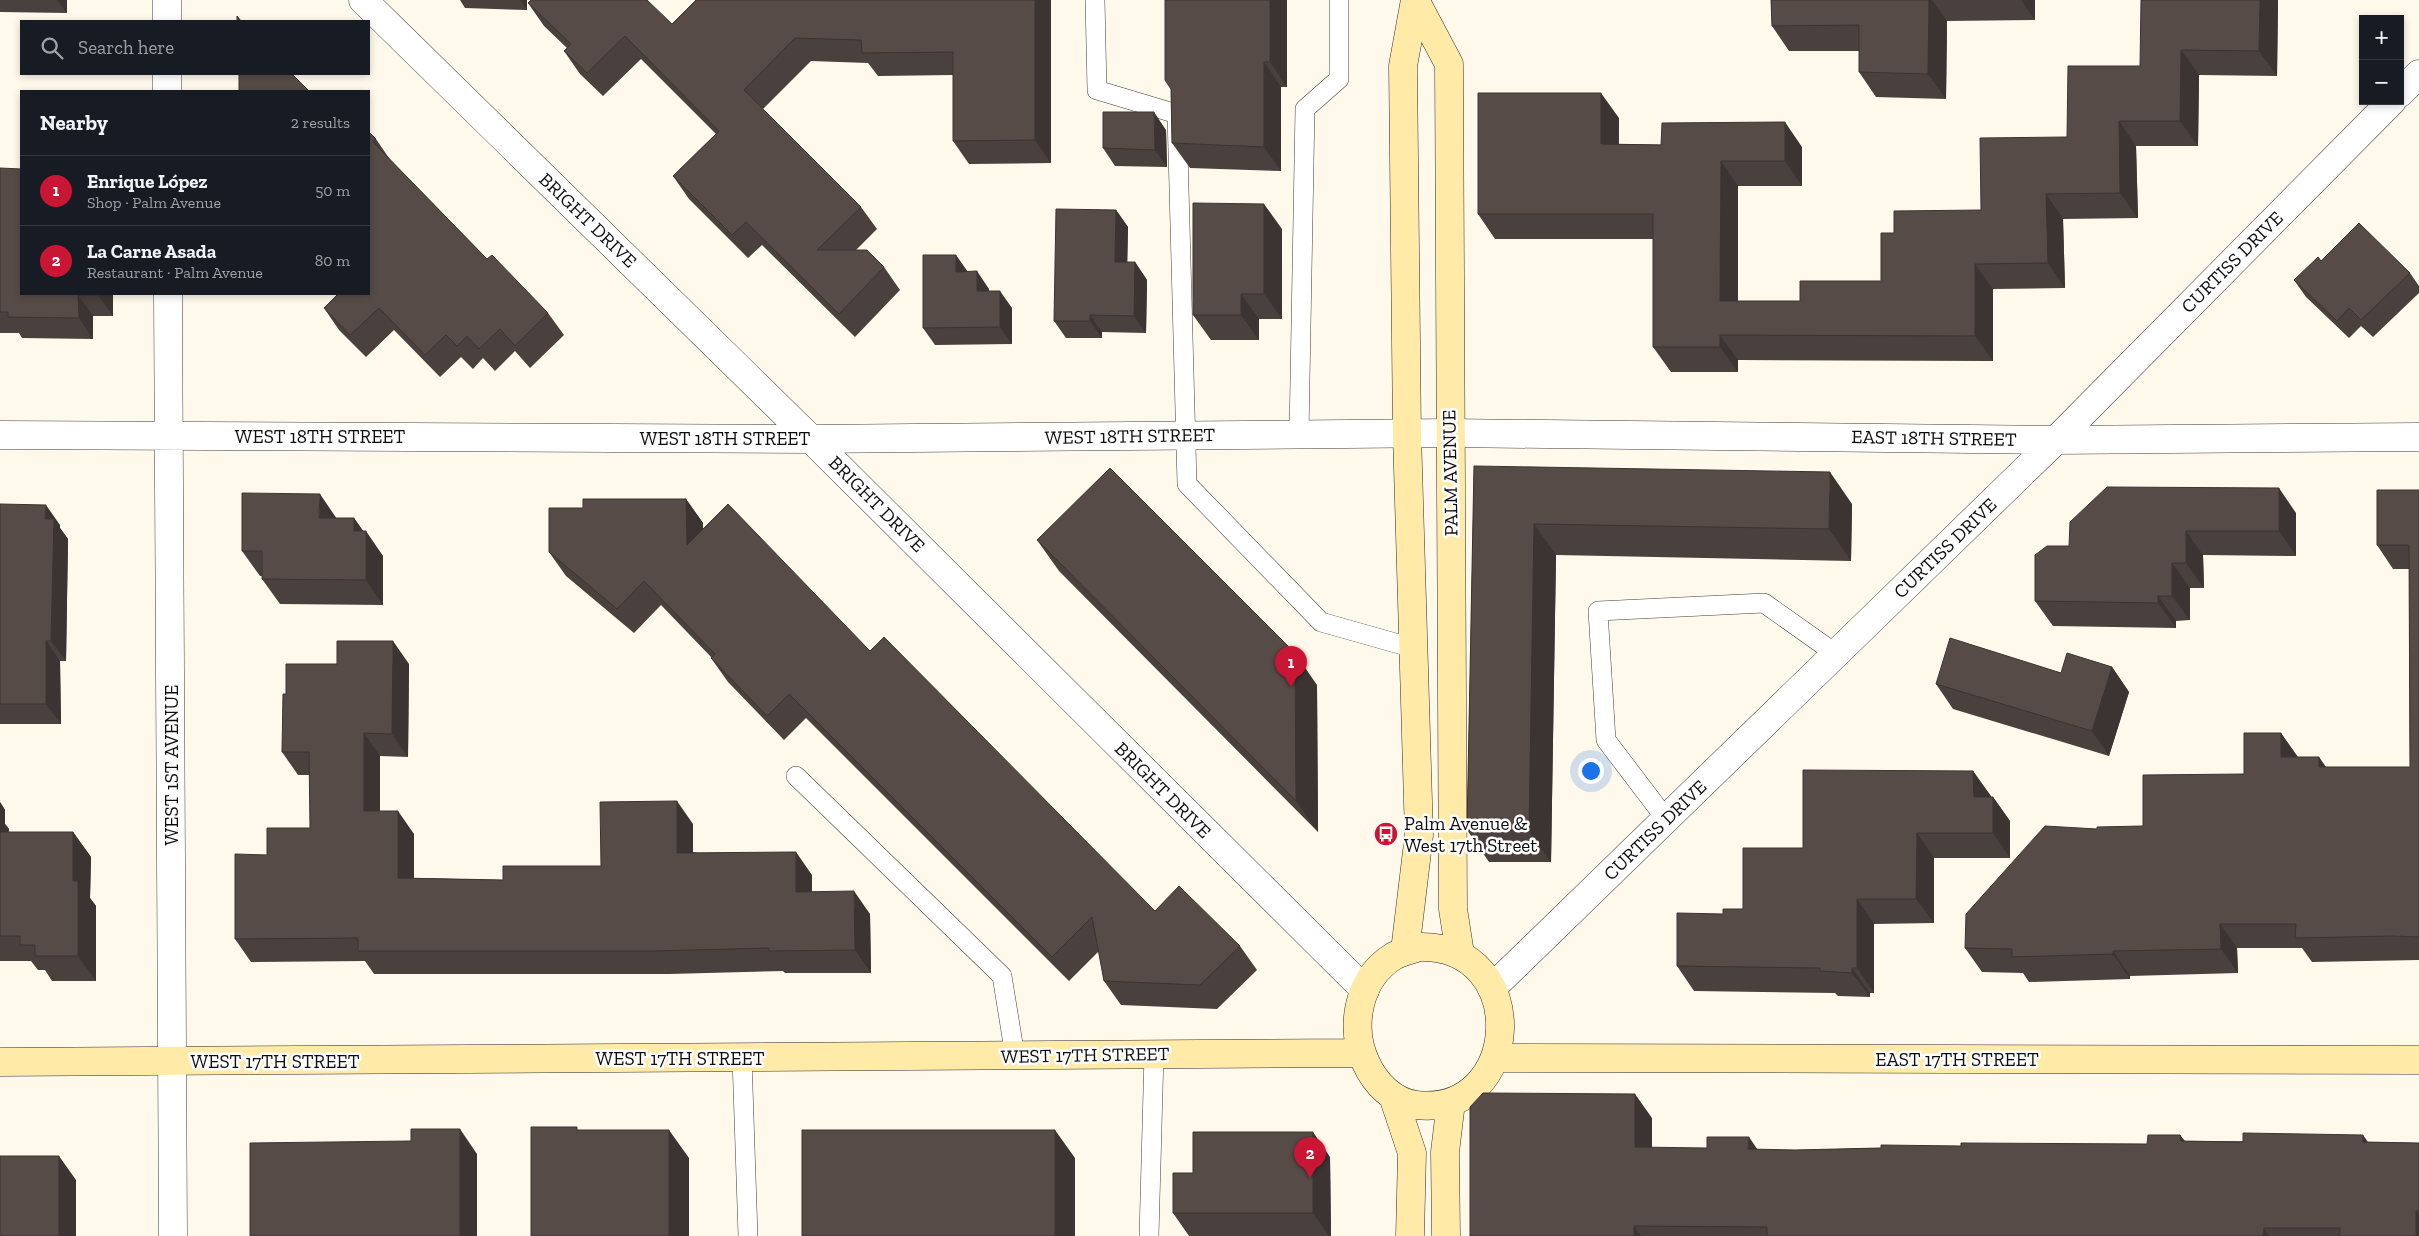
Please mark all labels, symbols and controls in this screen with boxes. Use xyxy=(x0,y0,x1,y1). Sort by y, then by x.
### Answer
map controls xyxy=(2359,15,2404,105)
button: + xyxy=(2359,15,2404,60)
search box xyxy=(20,20,370,75)
icon: search xyxy=(38,34,66,62)
text: Search here xyxy=(78,36,174,59)
button: − xyxy=(2359,60,2404,105)
text: Nearby xyxy=(40,110,108,135)
text: 2 results xyxy=(291,113,350,132)
street label: BRIGHT DRIVE xyxy=(534,168,642,272)
text: Enrique López xyxy=(87,170,208,193)
text: 1 xyxy=(53,181,59,200)
text: 50 m xyxy=(315,181,350,200)
text: Shop · Palm Avenue xyxy=(87,193,221,212)
street label: CURTISS DRIVE xyxy=(2176,206,2288,318)
text: La Carne Asada xyxy=(87,240,216,263)
text: 2 xyxy=(52,251,60,270)
text: 80 m xyxy=(315,251,350,270)
text: Restaurant · Palm Avenue xyxy=(87,263,263,282)
street label: PALM AVENUE xyxy=(1437,410,1463,536)
street label: WEST 18TH STREET xyxy=(1045,423,1216,449)
street label: WEST 18TH STREET xyxy=(235,425,405,448)
street label: EAST 18TH STREET xyxy=(1851,425,2017,451)
street label: WEST 18TH STREET xyxy=(640,427,810,450)
street label: BRIGHT DRIVE xyxy=(824,451,930,557)
street label: CURTISS DRIVE xyxy=(1889,493,2001,603)
pin: 1 xyxy=(1275,646,1307,687)
street label: WEST 1ST AVENUE xyxy=(160,685,183,845)
street label: BRIGHT DRIVE xyxy=(1110,737,1216,843)
your location xyxy=(1578,758,1604,784)
street label: CURTISS DRIVE xyxy=(1599,775,1711,885)
place label: Palm Avenue & West 17th Street xyxy=(1404,812,1537,857)
bus stop icon: Palm Avenue & West 17th Street xyxy=(1373,821,1399,847)
street label: WEST 17TH STREET xyxy=(1000,1042,1170,1068)
street label: WEST 17TH STREET xyxy=(596,1047,765,1070)
street label: EAST 17TH STREET xyxy=(1875,1048,2039,1071)
street label: WEST 17TH STREET xyxy=(191,1050,360,1073)
pin: 2 xyxy=(1294,1137,1326,1178)

